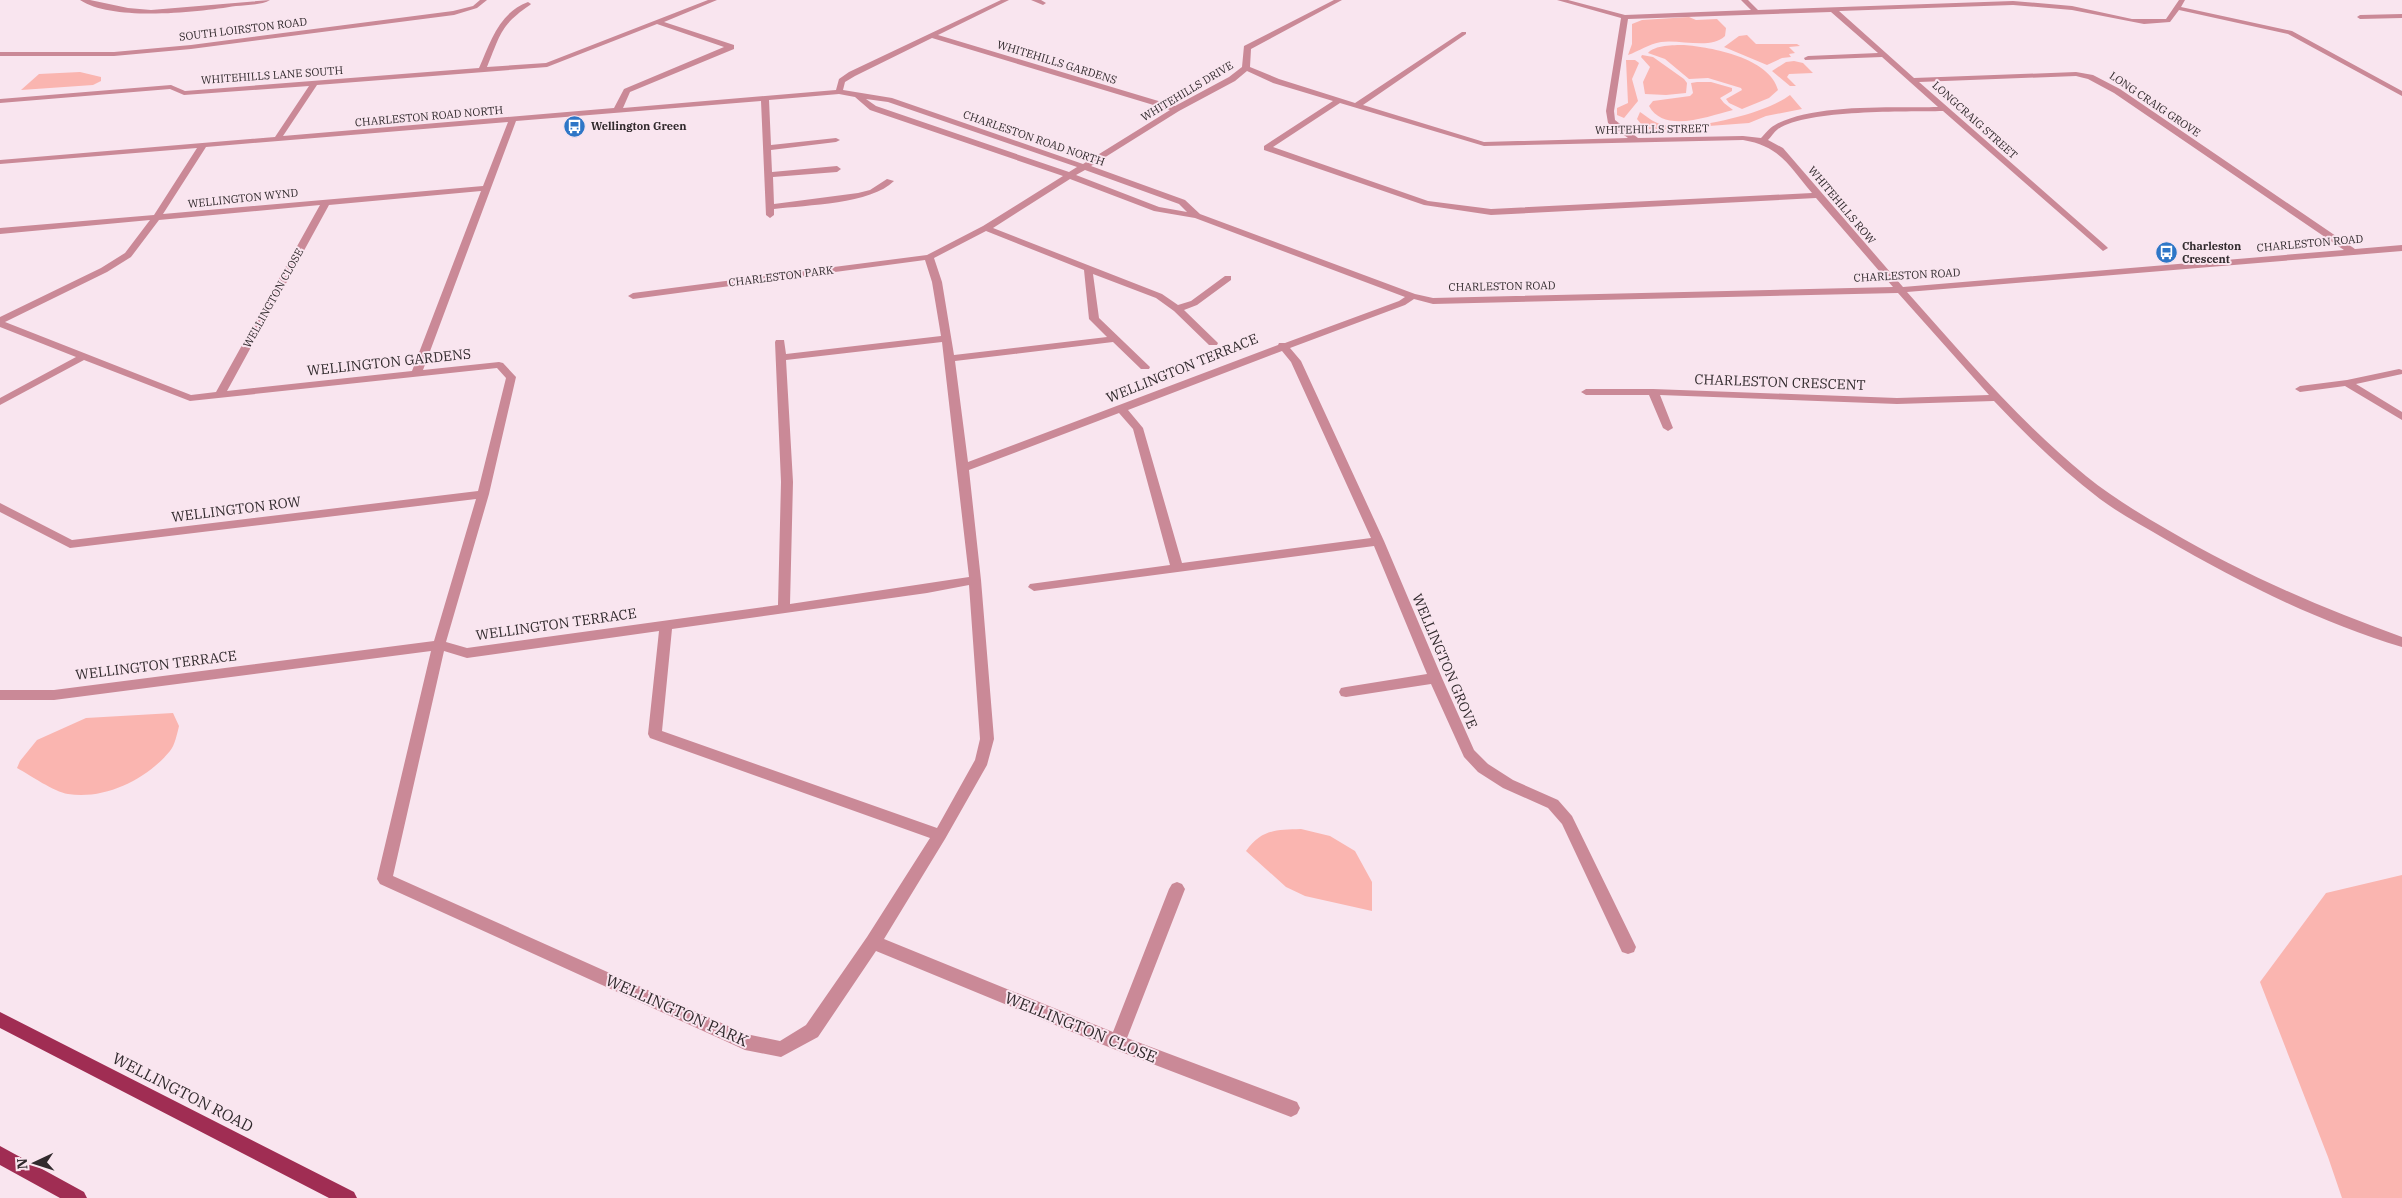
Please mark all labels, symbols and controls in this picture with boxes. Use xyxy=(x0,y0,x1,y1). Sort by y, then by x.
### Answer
street label: SOUTH LOIRSTON ROAD xyxy=(178,14,308,44)
street label: WHITEHILLS GARDENS xyxy=(995,37,1119,87)
street label: WHITEHILLS DRIVE xyxy=(1138,58,1236,124)
street label: WHITEHILLS LANE SOUTH xyxy=(200,63,344,87)
street label: LONG CRAIG GROVE xyxy=(2107,68,2203,140)
street label: LONGCRAIG STREET xyxy=(1930,78,2020,162)
street label: CHARLESTON ROAD NORTH xyxy=(354,103,504,129)
street label: CHARLESTON ROAD NORTH xyxy=(961,107,1107,169)
bus stop icon: Wellington Green xyxy=(563,114,587,138)
place label: Wellington Green xyxy=(591,119,687,133)
street label: WHITEHILLS STREET xyxy=(1595,121,1709,137)
street label: WHITEHILLS ROW xyxy=(1805,163,1879,247)
street label: WELLINGTON WYND xyxy=(187,185,299,211)
street label: CHARLESTON ROAD xyxy=(2256,231,2364,255)
place label: Charleston Crescent xyxy=(2182,239,2241,266)
bus stop icon: Charleston Crescent xyxy=(2154,240,2178,264)
street label: WELLINGTON CLOSE xyxy=(240,246,306,350)
street label: CHARLESTON PARK xyxy=(728,263,835,289)
street label: CHARLESTON ROAD xyxy=(1853,265,1961,285)
street label: CHARLESTON ROAD xyxy=(1448,278,1556,294)
street label: WELLINGTON TERRACE xyxy=(1103,329,1261,407)
street label: WELLINGTON GARDENS xyxy=(306,344,472,380)
street label: CHARLESTON CRESCENT xyxy=(1694,370,1866,394)
street label: WELLINGTON ROW xyxy=(170,492,302,526)
street label: WELLINGTON GROVE xyxy=(1408,591,1482,731)
street label: WELLINGTON TERRACE xyxy=(474,604,638,644)
street label: WELLINGTON TERRACE xyxy=(74,646,238,684)
street label: WELLINGTON PARK xyxy=(603,970,751,1050)
street label: WELLINGTON CLOSE xyxy=(1002,987,1160,1067)
street label: WELLINGTON ROAD xyxy=(109,1048,257,1136)
north arrow xyxy=(10,1138,60,1188)
text: N xyxy=(13,1158,31,1170)

